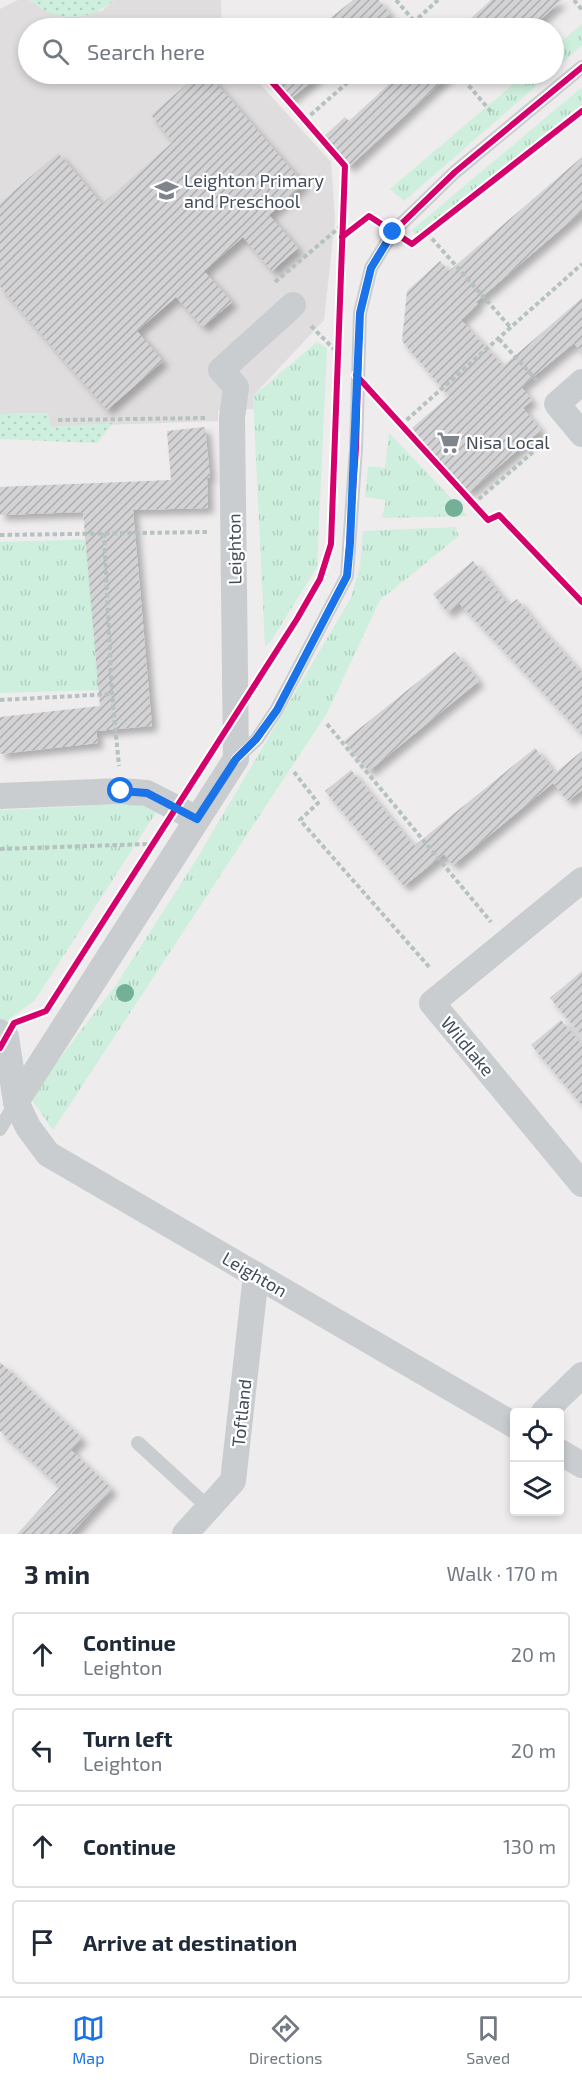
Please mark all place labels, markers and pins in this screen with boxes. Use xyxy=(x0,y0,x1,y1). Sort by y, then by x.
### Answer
place label: Leighton Primary and Preschool xyxy=(184,169,325,212)
school or university icon: Leighton Primary and Preschool xyxy=(153,177,179,203)
supermarket icon: Nisa Local xyxy=(435,429,461,455)
place label: Nisa Local xyxy=(466,431,550,453)

